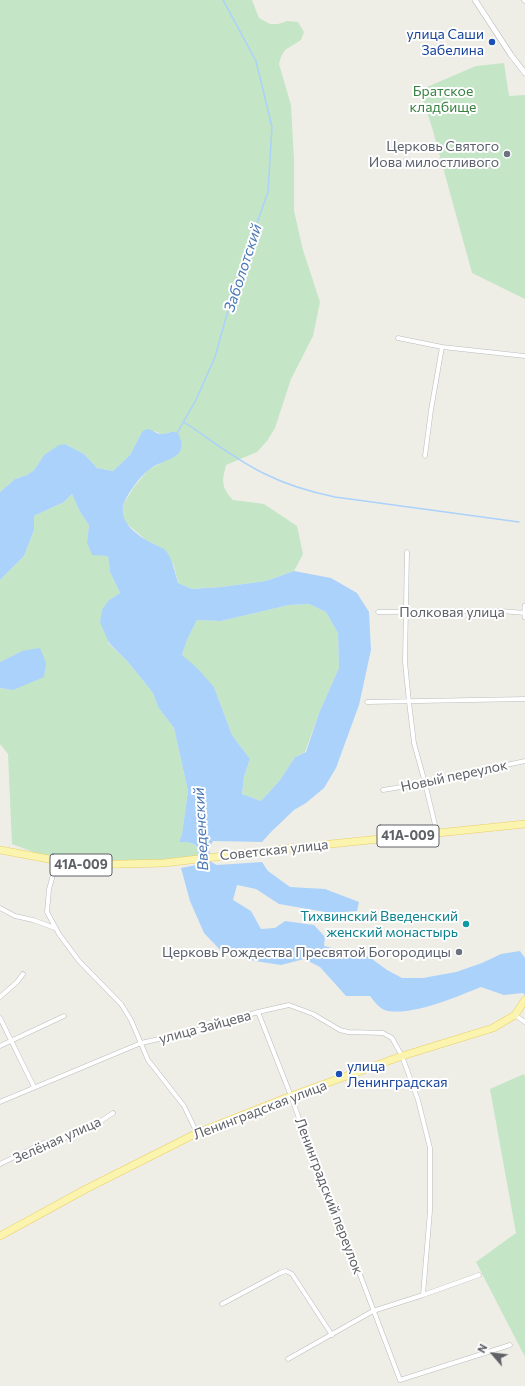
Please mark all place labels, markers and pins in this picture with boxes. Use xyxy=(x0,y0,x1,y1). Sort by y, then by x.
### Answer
place label: улица Саши Забелина xyxy=(407,26,484,58)
marker: улица Саши Забелина xyxy=(487,37,497,47)
place label: Церковь Святого Иова милостливого xyxy=(369,138,499,170)
marker: Церковь Святого Иова милостливого xyxy=(502,149,512,159)
place label: Тихвинский Введенский женский монастырь xyxy=(300,908,458,940)
marker: Тихвинский Введенский женский монастырь xyxy=(461,919,471,929)
place label: Церковь Рождества Пресвятой Богородицы xyxy=(162,944,451,960)
marker: Церковь Рождества Пресвятой Богородицы xyxy=(454,947,464,957)
place label: улица Ленинградская xyxy=(347,1058,448,1090)
marker: улица Ленинградская xyxy=(334,1069,344,1079)

